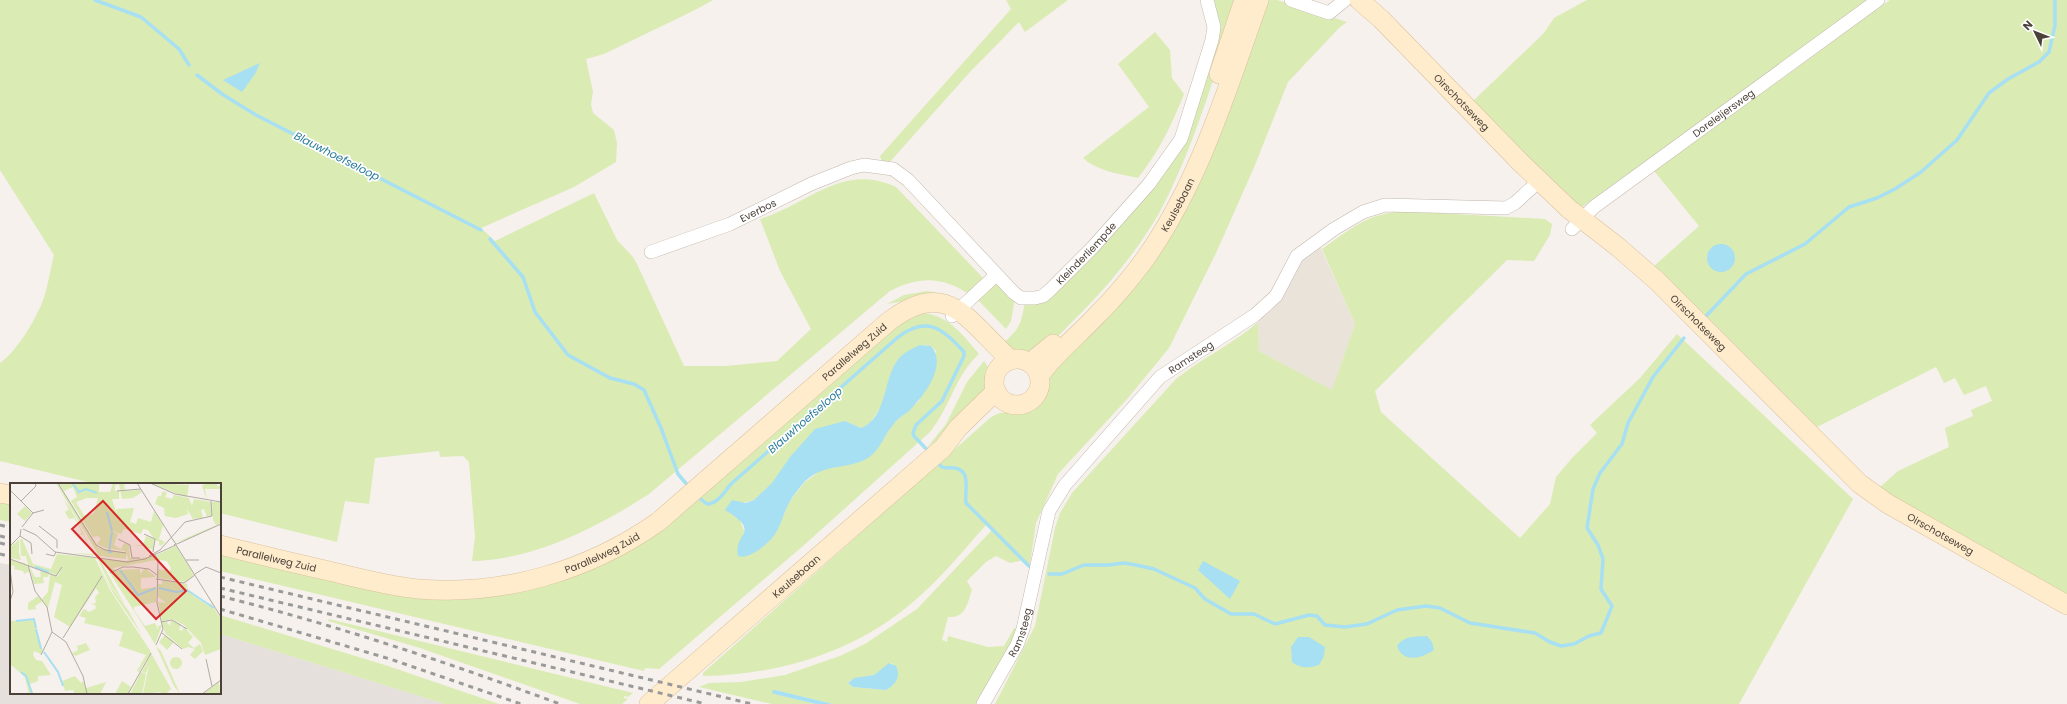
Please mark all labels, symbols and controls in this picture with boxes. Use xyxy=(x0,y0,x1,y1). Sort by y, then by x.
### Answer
north arrow xyxy=(2015,12,2055,52)
text: N xyxy=(2019,17,2036,34)
street label: Oirschotseweg xyxy=(1430,71,1493,134)
street label: Doreleijersweg xyxy=(1689,86,1758,141)
water label: Blauwhoefseloop xyxy=(291,127,383,185)
street label: Keulsebaan xyxy=(1157,175,1198,235)
street label: Everbos xyxy=(737,195,779,226)
street label: Kleinderliempde xyxy=(1053,219,1120,288)
street label: Oirschotseweg xyxy=(1667,291,1730,355)
street label: Parallelweg Zuid xyxy=(819,319,890,384)
street label: Ramsteeg xyxy=(1165,337,1216,378)
water label: Blauwhoefseloop xyxy=(764,383,846,457)
inset map xyxy=(10,483,221,694)
street label: Oirschotseweg xyxy=(1904,509,1976,559)
street label: Parallelweg Zuid xyxy=(563,529,643,577)
street label: Parallelweg Zuid xyxy=(235,542,318,576)
street label: Keulsebaan xyxy=(769,551,824,601)
street label: Ramsteeg xyxy=(1005,607,1035,660)

